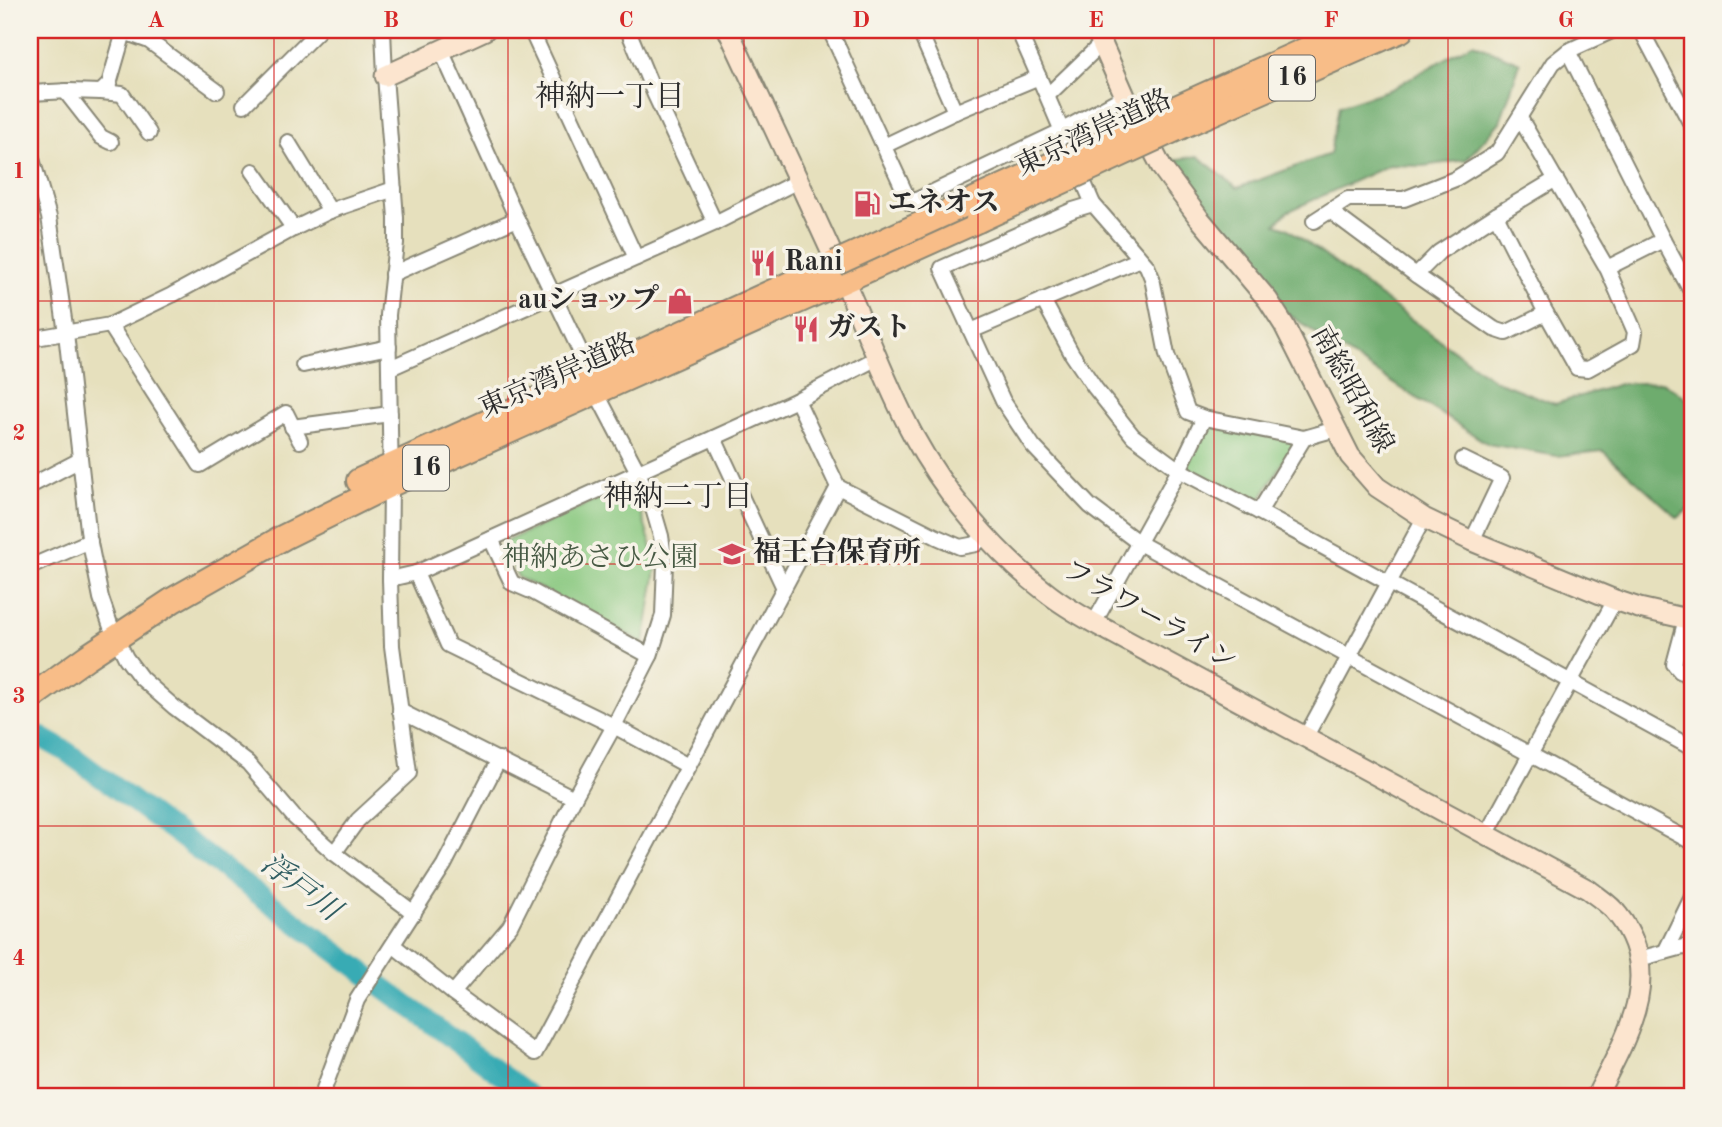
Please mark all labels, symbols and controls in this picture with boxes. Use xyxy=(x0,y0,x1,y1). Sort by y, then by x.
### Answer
text: A xyxy=(147,9,165,32)
text: B xyxy=(383,9,399,32)
text: C xyxy=(618,9,634,32)
text: D xyxy=(852,9,870,32)
text: E xyxy=(1088,9,1104,32)
text: F xyxy=(1323,9,1339,32)
text: G xyxy=(1558,9,1574,32)
road number: 16 xyxy=(1269,55,1315,100)
district label: 神納一丁目 xyxy=(535,80,685,113)
street label: 東京湾岸道路 xyxy=(1011,83,1176,182)
text: 1 xyxy=(12,160,26,183)
place label: エネオス xyxy=(888,188,1000,218)
fuel station icon: エネオス xyxy=(852,189,882,219)
restaurant icon: Rani xyxy=(748,248,778,278)
place label: Rani xyxy=(784,249,843,277)
place label: auショップ xyxy=(518,284,659,315)
shop icon: auショップ xyxy=(665,286,695,316)
place label: ガスト xyxy=(827,313,911,343)
restaurant icon: ガスト xyxy=(791,314,821,344)
street label: 南総昭和線 xyxy=(1305,321,1400,458)
street label: 東京湾岸道路 xyxy=(474,327,640,424)
text: 2 xyxy=(12,422,26,445)
road number: 16 xyxy=(403,446,449,490)
district label: 神納二丁目 xyxy=(603,480,753,513)
place label: 福王台保育所 xyxy=(753,537,921,568)
school or university icon: 福王台保育所 xyxy=(717,539,747,569)
park label: 神納あさひ公園 xyxy=(502,542,698,573)
street label: フラワーライン xyxy=(1057,555,1241,678)
text: 3 xyxy=(12,685,26,708)
water label: 浮戸川 xyxy=(255,847,349,929)
text: 4 xyxy=(12,947,26,970)

